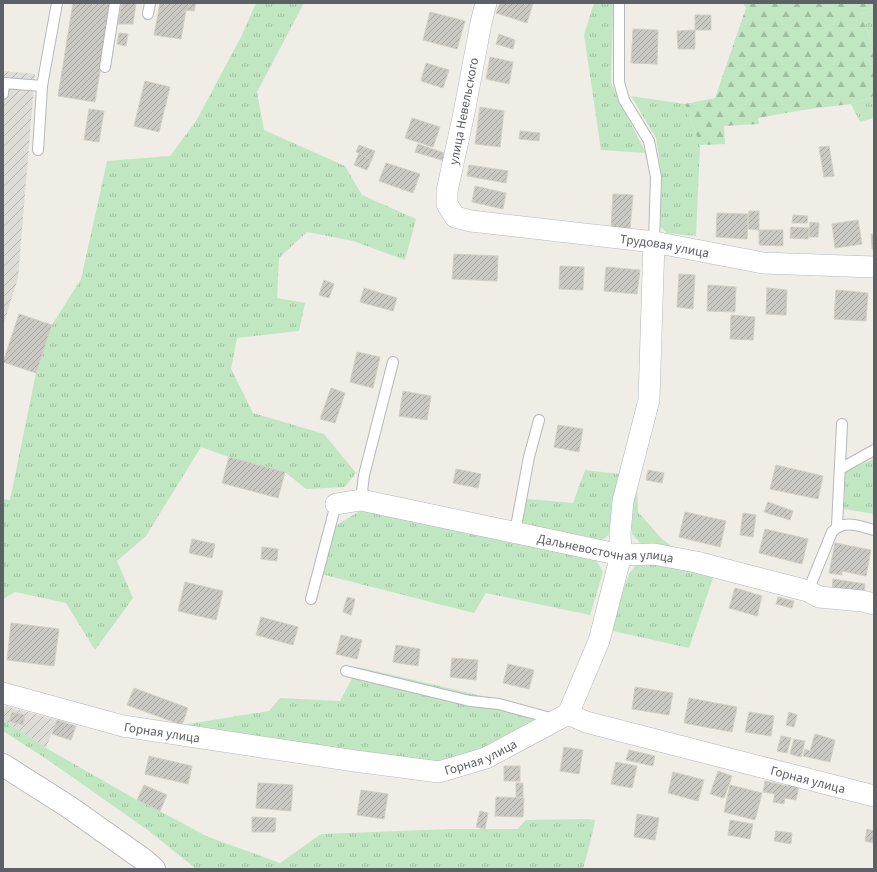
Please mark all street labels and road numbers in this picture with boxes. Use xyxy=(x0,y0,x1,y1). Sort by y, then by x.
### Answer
street label: улица Невельского xyxy=(445,56,483,166)
street label: Трудовая улица xyxy=(619,230,711,262)
street label: Дальневосточная улица xyxy=(536,530,675,568)
street label: Горная улица xyxy=(123,718,201,748)
street label: Горная улица xyxy=(442,735,520,780)
street label: Горная улица xyxy=(768,762,847,798)

